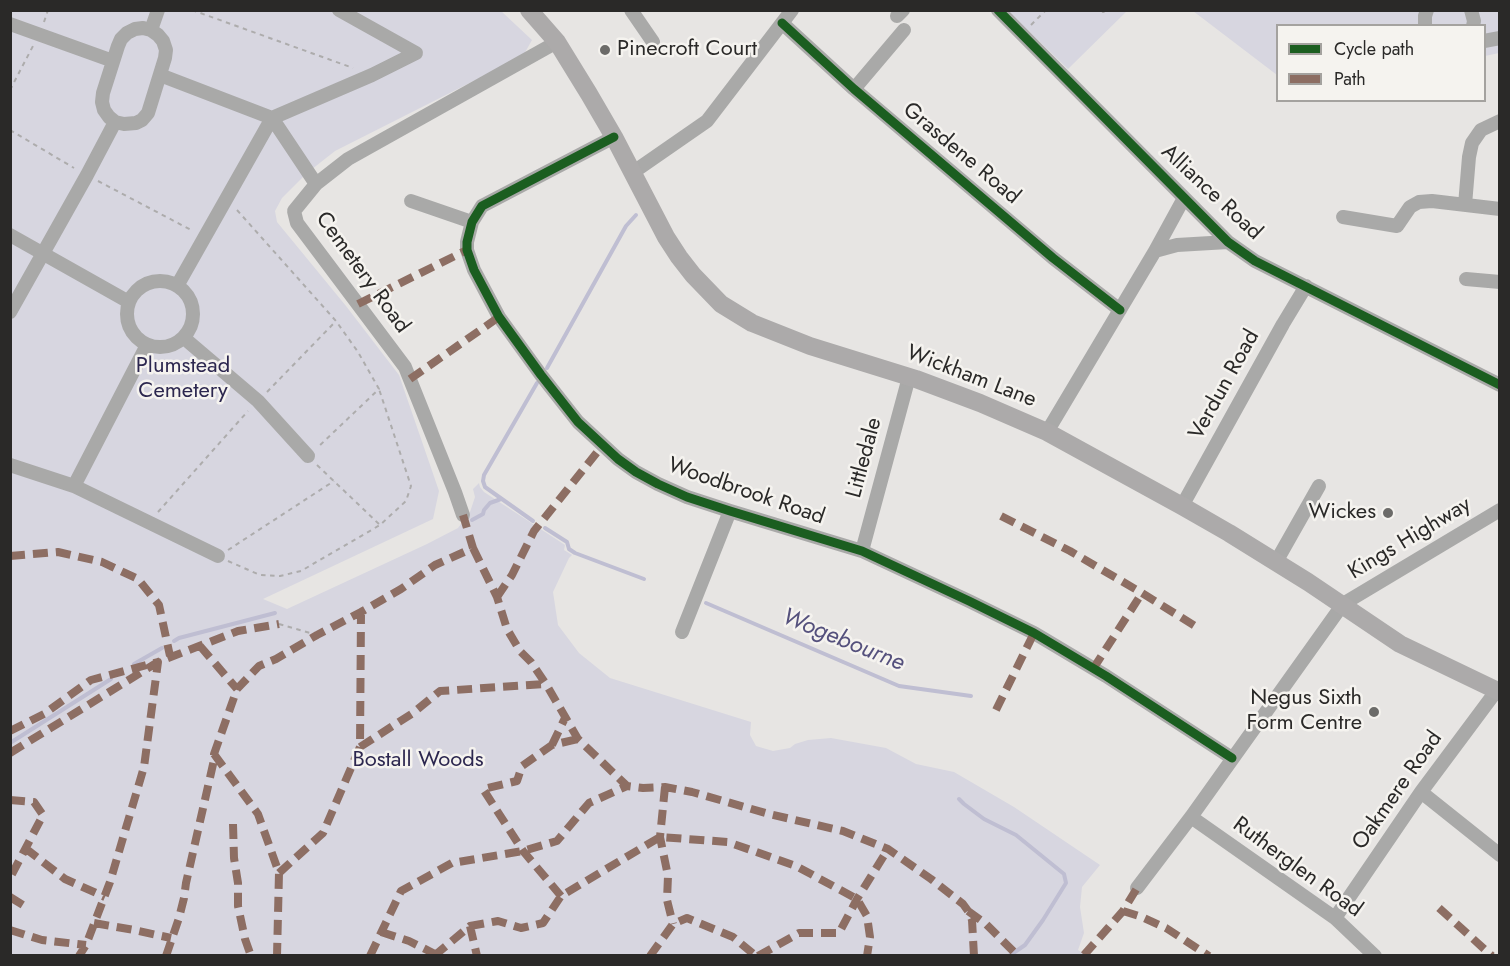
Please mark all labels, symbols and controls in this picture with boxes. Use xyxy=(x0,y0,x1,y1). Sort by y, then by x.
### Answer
legend xyxy=(1276,24,1486,102)
text: Cycle path xyxy=(1334,36,1414,62)
place label: Pinecroft Court xyxy=(617,37,757,63)
marker: Pinecroft Court xyxy=(598,43,612,57)
text: Path xyxy=(1334,66,1366,92)
street label: Grasdene Road xyxy=(897,97,1025,211)
street label: Alliance Road xyxy=(1155,140,1267,246)
street label: Cemetery Road xyxy=(309,207,415,339)
street label: Verdun Road xyxy=(1184,326,1266,444)
street label: Wickham Lane xyxy=(902,340,1040,414)
park label: Plumstead Cemetery xyxy=(136,354,230,406)
street label: Littledale xyxy=(842,415,888,501)
street label: Woodbrook Road xyxy=(664,453,828,531)
street label: Kings Highway xyxy=(1344,492,1476,586)
place label: Wickes xyxy=(1308,500,1376,526)
marker: Wickes xyxy=(1381,506,1395,520)
water label: Wogebourne xyxy=(778,603,908,679)
place label: Negus Sixth Form Centre xyxy=(1247,686,1362,738)
marker: Negus Sixth Form Centre xyxy=(1367,705,1381,719)
street label: Oakmere Road xyxy=(1347,727,1449,855)
park label: Bostall Woods xyxy=(352,748,484,774)
street label: Rutherglen Road xyxy=(1227,812,1367,924)

